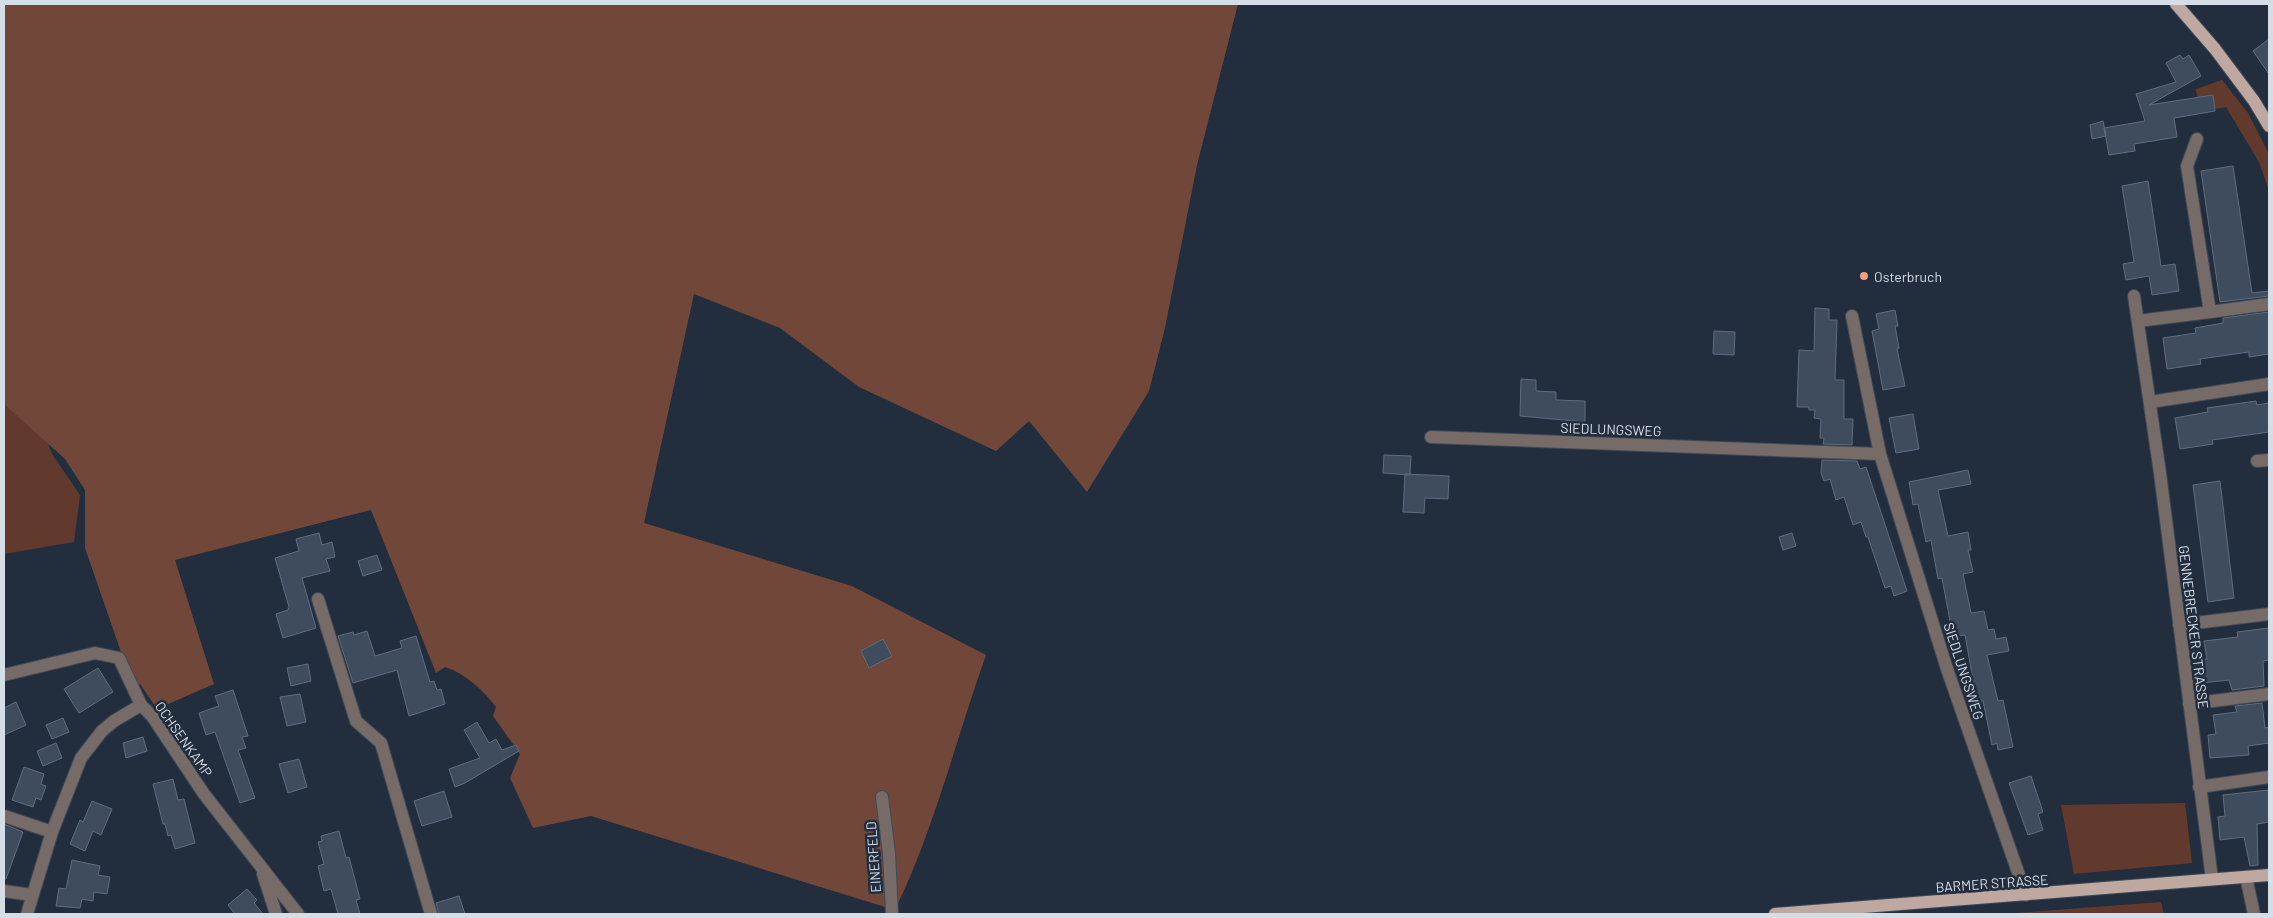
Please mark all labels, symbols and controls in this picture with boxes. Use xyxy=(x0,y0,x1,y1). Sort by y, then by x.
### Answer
place label: Osterbruch xyxy=(1874,268,1942,285)
marker: Osterbruch xyxy=(1858,270,1870,282)
street label: SIEDLUNGSWEG xyxy=(1560,419,1662,439)
street label: GENNEBRECKER STRASSE xyxy=(2176,544,2212,710)
street label: SIEDLUNGSWEG xyxy=(1940,620,1988,722)
street label: OCHSENKAMP xyxy=(152,698,216,780)
street label: EINERFELD xyxy=(862,821,884,893)
street label: BARMER STRASSE xyxy=(1935,871,2049,895)

